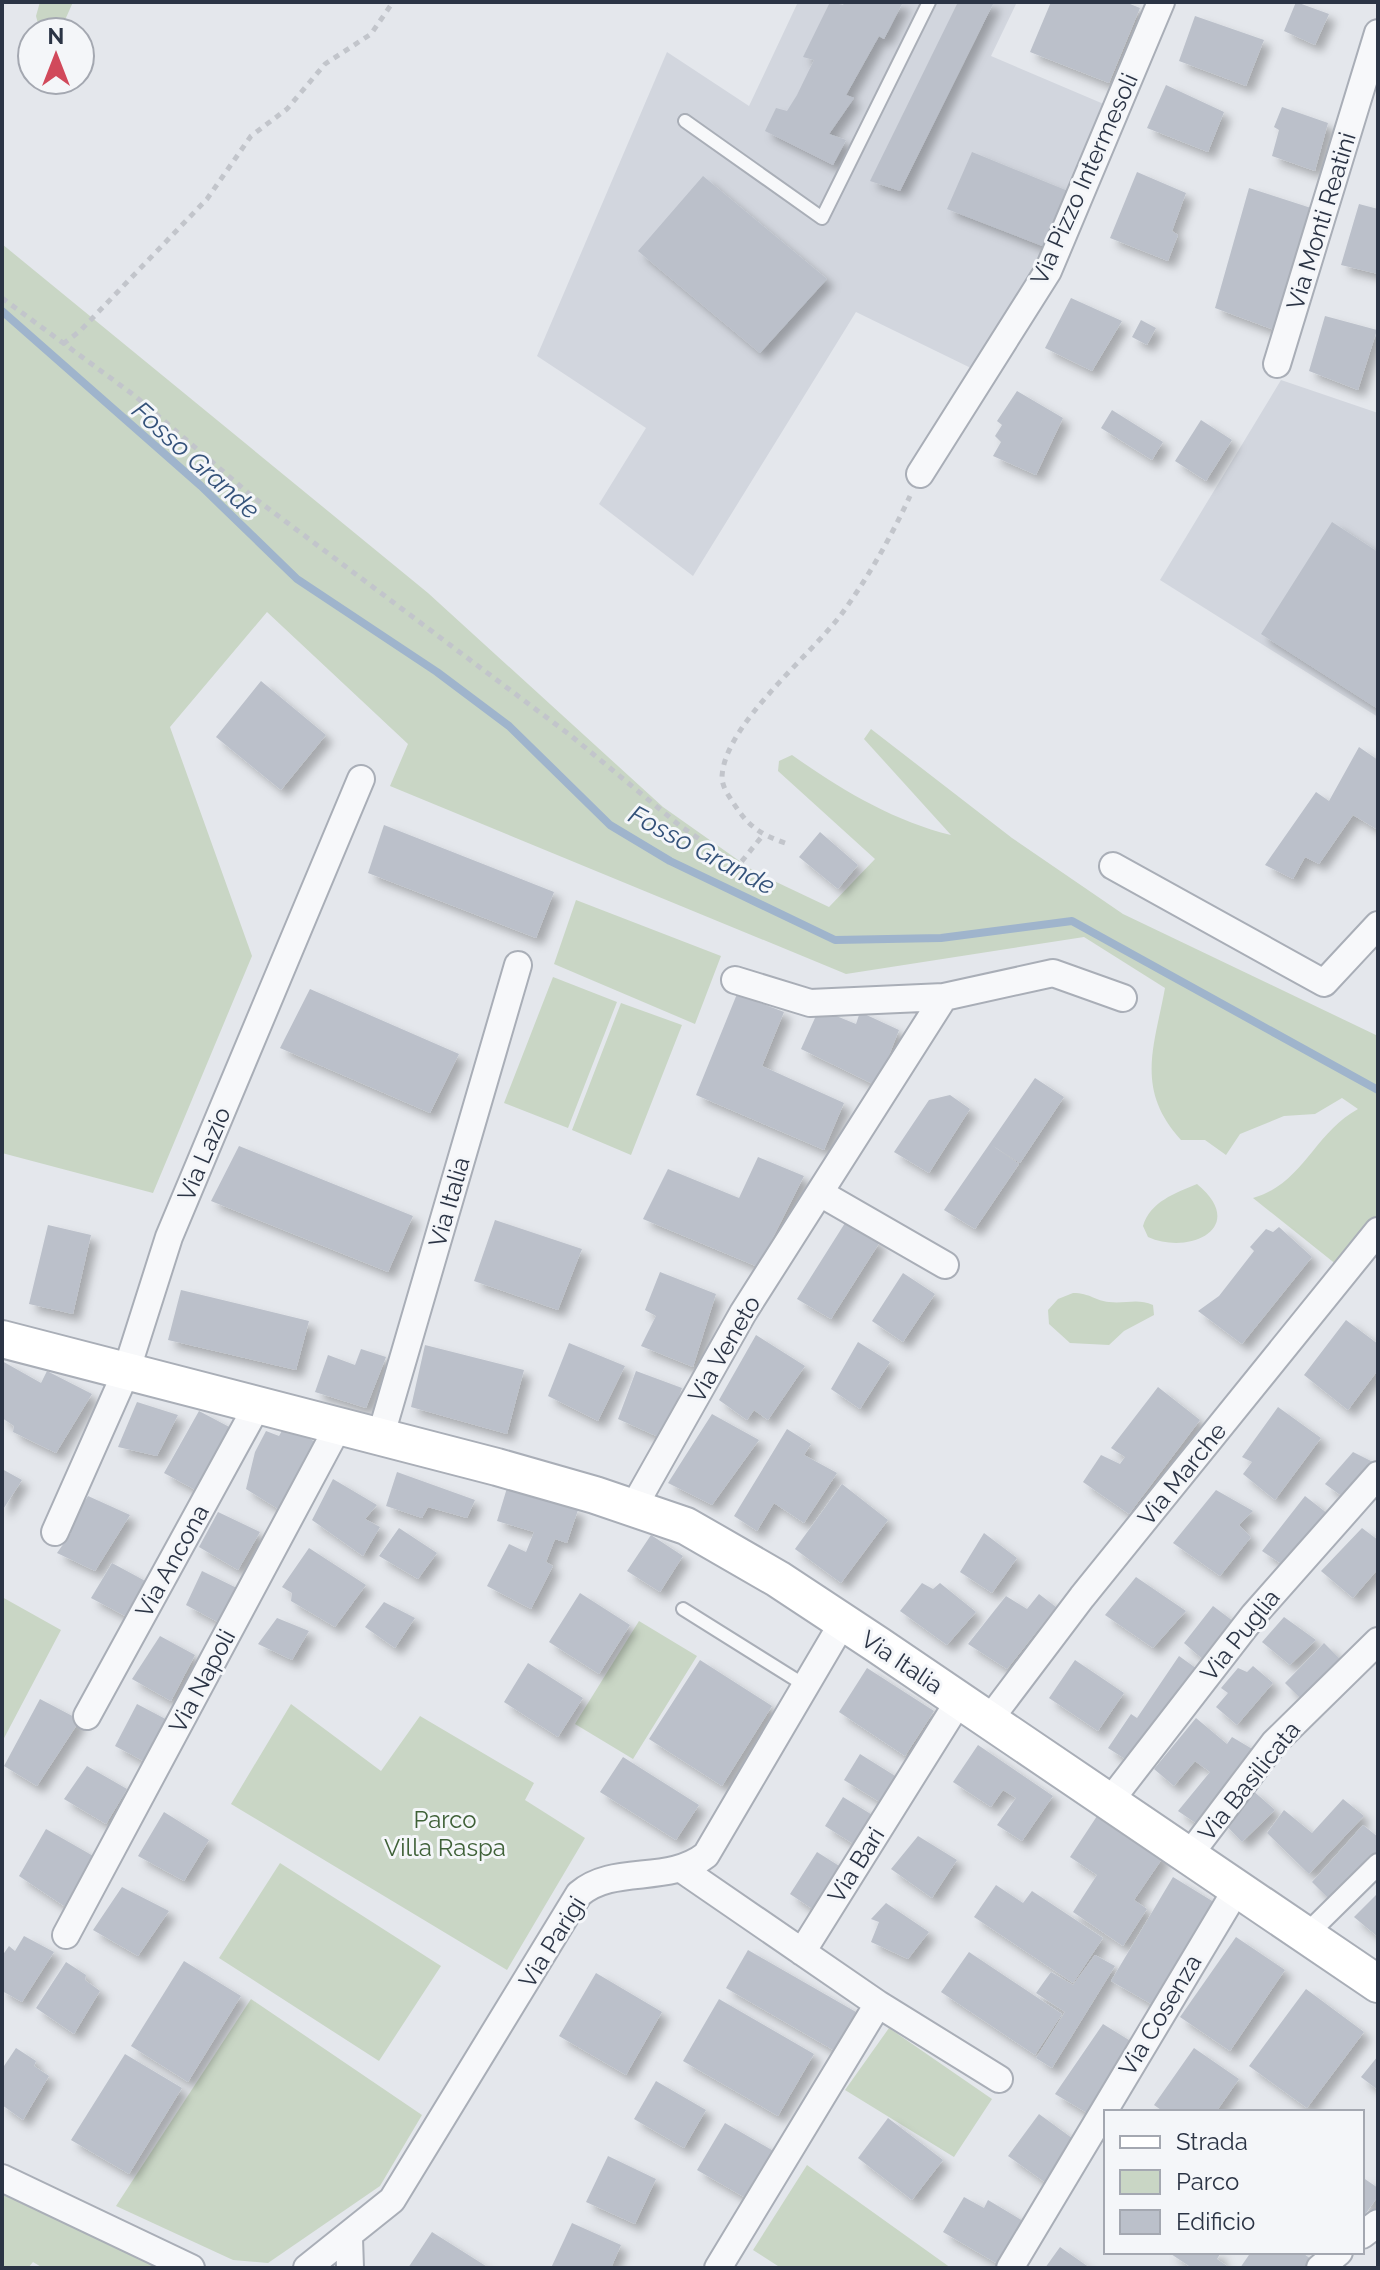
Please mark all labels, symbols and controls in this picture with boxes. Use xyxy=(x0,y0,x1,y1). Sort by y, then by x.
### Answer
north arrow xyxy=(16,16,96,96)
text: N xyxy=(48,23,64,49)
street label: Via Pizzo Intermesoli xyxy=(1024,69,1144,289)
street label: Via Monti Reatini xyxy=(1280,129,1362,313)
water label: Fosso Grande xyxy=(126,395,266,525)
water label: Fosso Grande xyxy=(624,799,780,901)
street label: Via Lazio xyxy=(171,1103,237,1205)
street label: Via Italia xyxy=(422,1154,476,1250)
street label: Via Veneto xyxy=(682,1290,766,1408)
street label: Via Marche xyxy=(1132,1417,1232,1531)
street label: Via Ancona xyxy=(129,1499,215,1623)
street label: Via Puglia xyxy=(1194,1583,1286,1687)
street label: Via Napoli xyxy=(163,1624,241,1738)
street label: Via Italia xyxy=(856,1624,948,1700)
street label: Via Basilicata xyxy=(1192,1715,1306,1847)
park label: Parco Villa Raspa xyxy=(384,1805,506,1862)
street label: Via Bari xyxy=(822,1822,890,1908)
street label: Via Parigi xyxy=(513,1891,591,1993)
street label: Via Cosenza xyxy=(1113,1949,1207,2081)
legend xyxy=(1104,2110,1364,2254)
text: Strada xyxy=(1176,2127,1248,2156)
text: Parco xyxy=(1176,2167,1239,2196)
text: Edificio xyxy=(1176,2207,1255,2236)

